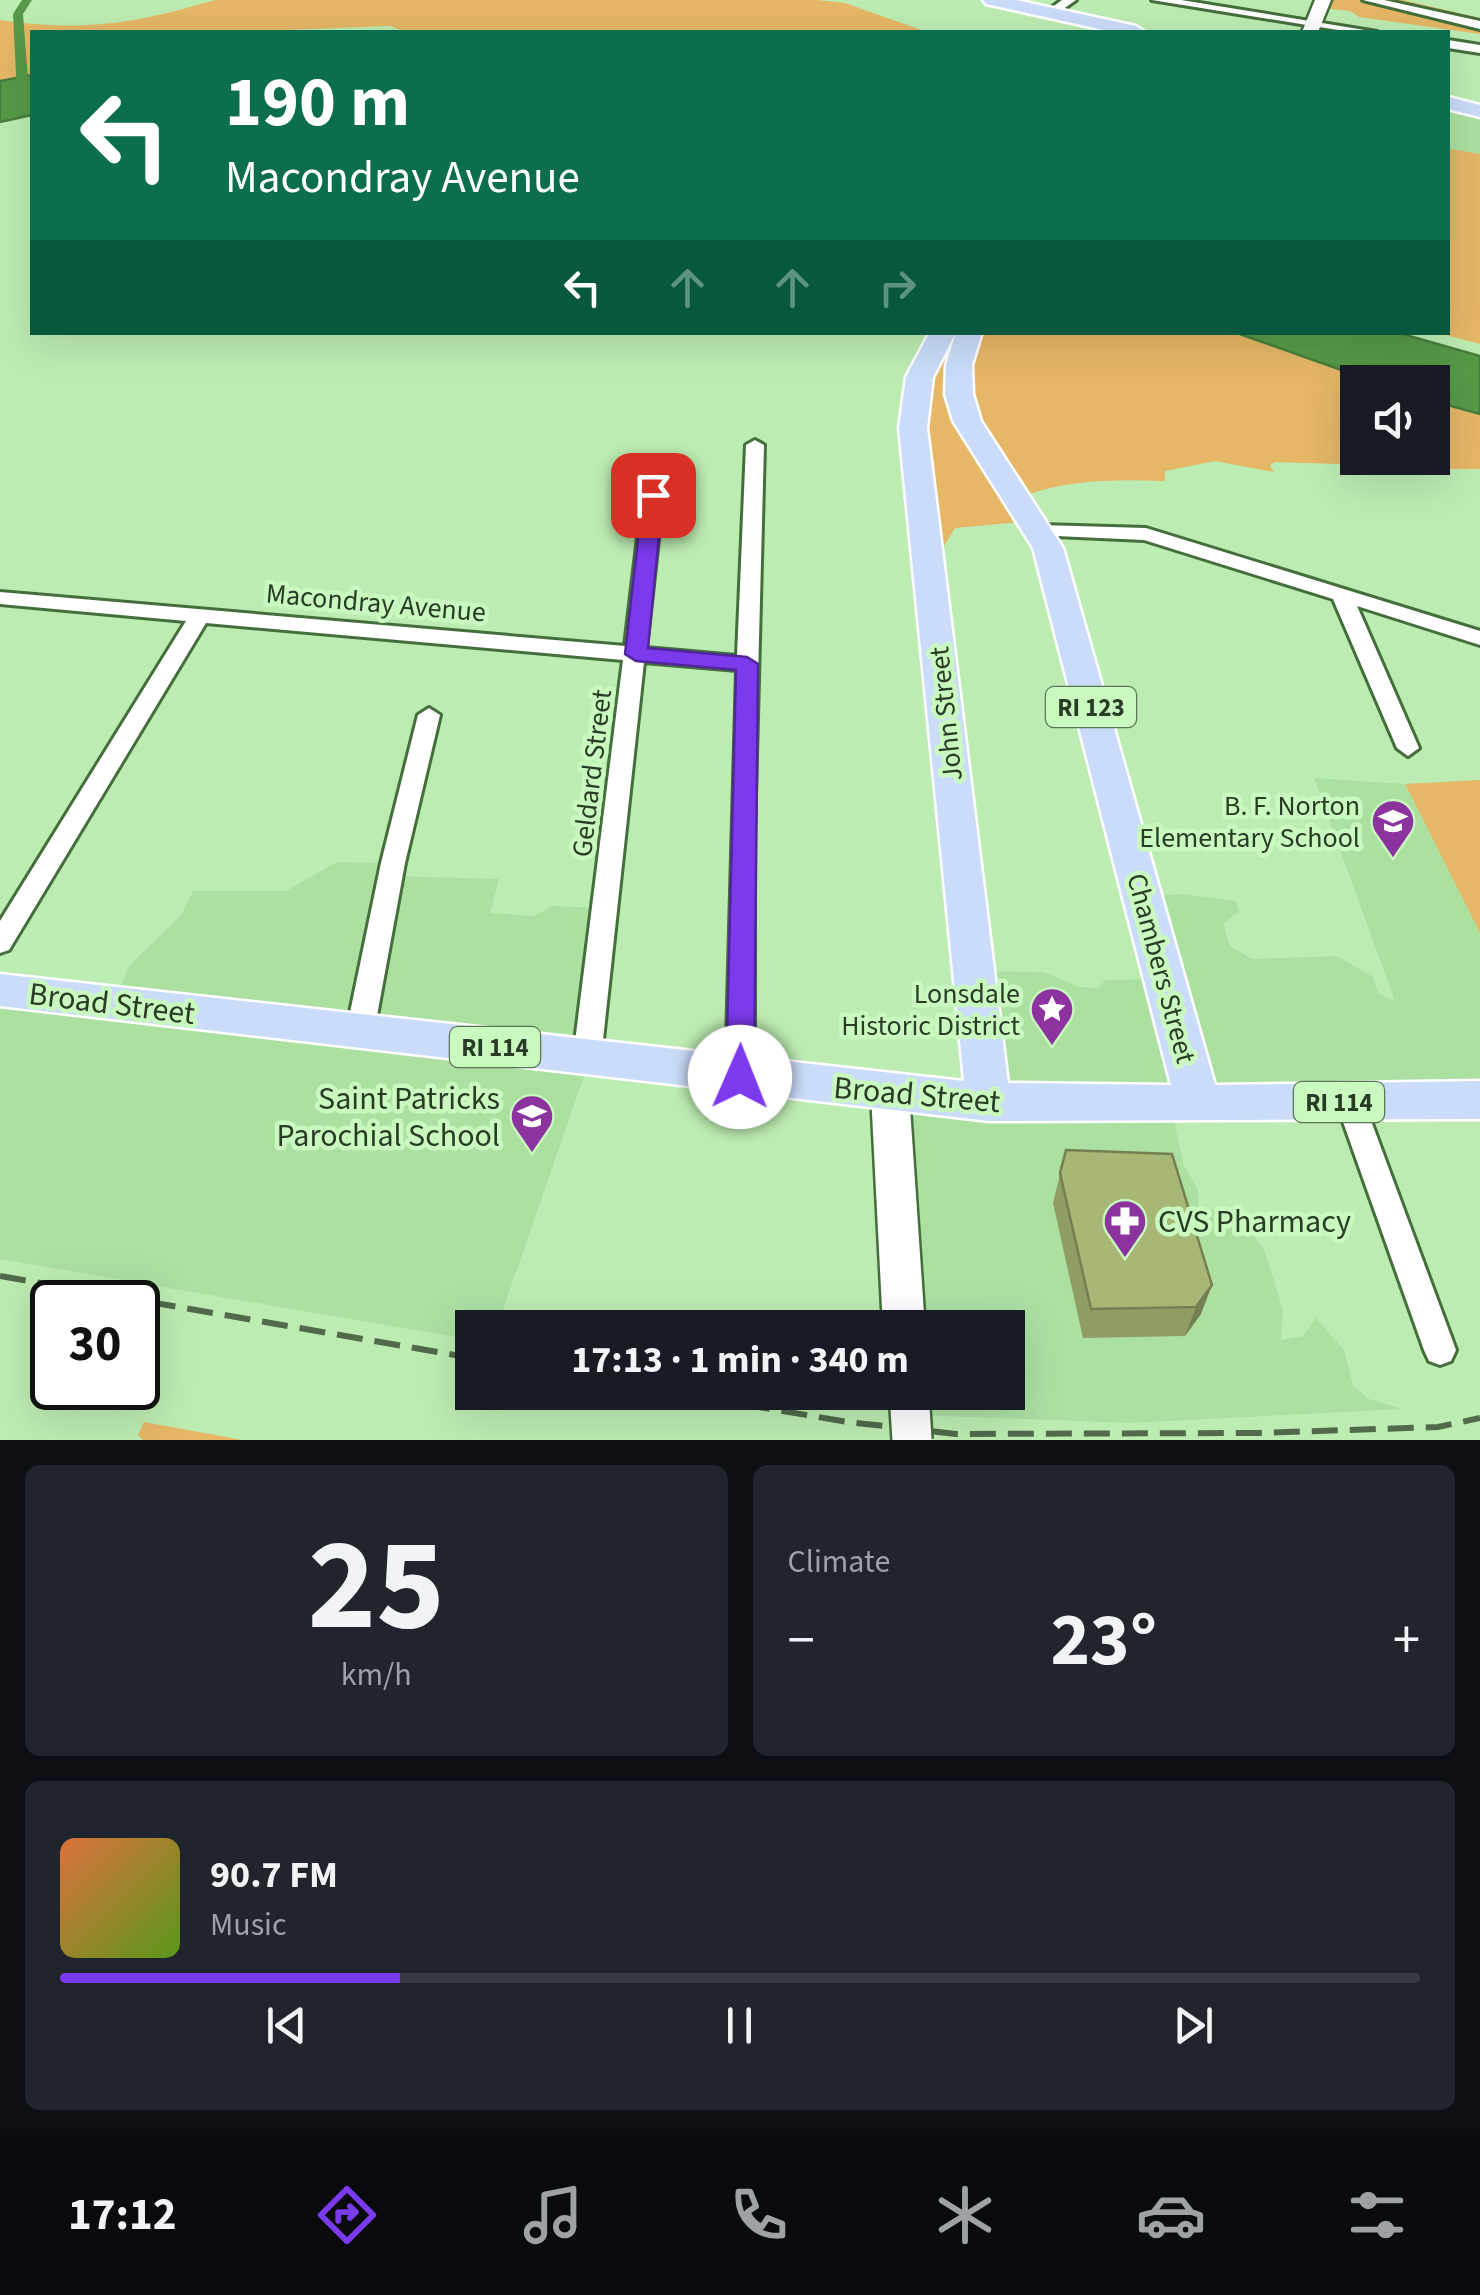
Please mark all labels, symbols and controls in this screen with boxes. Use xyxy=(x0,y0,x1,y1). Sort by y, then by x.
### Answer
text: 190 m xyxy=(225,53,410,153)
icon: left xyxy=(60,70,190,200)
text: Macondray Avenue xyxy=(225,146,580,210)
icon: left xyxy=(555,260,610,315)
icon: ahead xyxy=(660,260,715,315)
icon: ahead xyxy=(765,260,820,315)
icon: right xyxy=(870,260,925,315)
map controls xyxy=(1340,365,1450,475)
button: sound xyxy=(1340,365,1450,475)
pin xyxy=(611,453,696,538)
icon: arrive xyxy=(626,468,681,523)
street label: Macondray Avenue xyxy=(264,573,488,633)
street label: John Street xyxy=(919,644,973,783)
street label: Geldard Street xyxy=(562,686,622,859)
road number: RI 123 xyxy=(1046,687,1136,727)
place label: B. F. Norton Elementary School xyxy=(1139,786,1360,858)
school or university icon: B. F. Norton Elementary School xyxy=(1370,798,1416,859)
street label: Chambers Street xyxy=(1116,869,1206,1068)
street label: Broad Street xyxy=(26,971,198,1037)
place label: Lonsdale Historic District xyxy=(841,974,1021,1046)
place icon: Lonsdale Historic District xyxy=(1029,986,1075,1047)
position arrow xyxy=(688,1025,792,1129)
road number: RI 114 xyxy=(450,1027,540,1067)
street label: Broad Street xyxy=(832,1065,1002,1125)
place label: Saint Patricks Parochial School xyxy=(277,1076,500,1159)
road number: RI 114 xyxy=(1294,1082,1384,1122)
school or university icon: Saint Patricks Parochial School xyxy=(509,1093,555,1154)
pharmacy icon: CVS Pharmacy xyxy=(1102,1198,1148,1259)
place label: CVS Pharmacy xyxy=(1158,1199,1351,1245)
speed limit sign: 30 xyxy=(30,1280,160,1410)
text: 17:13 · 1 min · 340 m xyxy=(571,1333,909,1387)
text: 25 xyxy=(308,1494,445,1679)
text: Climate xyxy=(788,1539,890,1585)
text: 23° xyxy=(1050,1587,1157,1694)
text: − xyxy=(788,1602,815,1680)
text: + xyxy=(1393,1602,1420,1680)
text: km/h xyxy=(341,1652,412,1698)
text: 90.7 FM xyxy=(210,1848,338,1902)
text: Music xyxy=(210,1902,287,1948)
icon: previous xyxy=(259,1998,314,2053)
icon: pause xyxy=(712,1998,767,2053)
icon: next xyxy=(1166,1998,1221,2053)
icon: directions xyxy=(312,2180,382,2250)
icon: music xyxy=(518,2180,588,2250)
icon: phone xyxy=(724,2180,794,2250)
icon: climate xyxy=(930,2180,1000,2250)
icon: car xyxy=(1136,2180,1206,2250)
icon: filters xyxy=(1342,2180,1412,2250)
text: 17:12 xyxy=(68,2183,177,2247)

